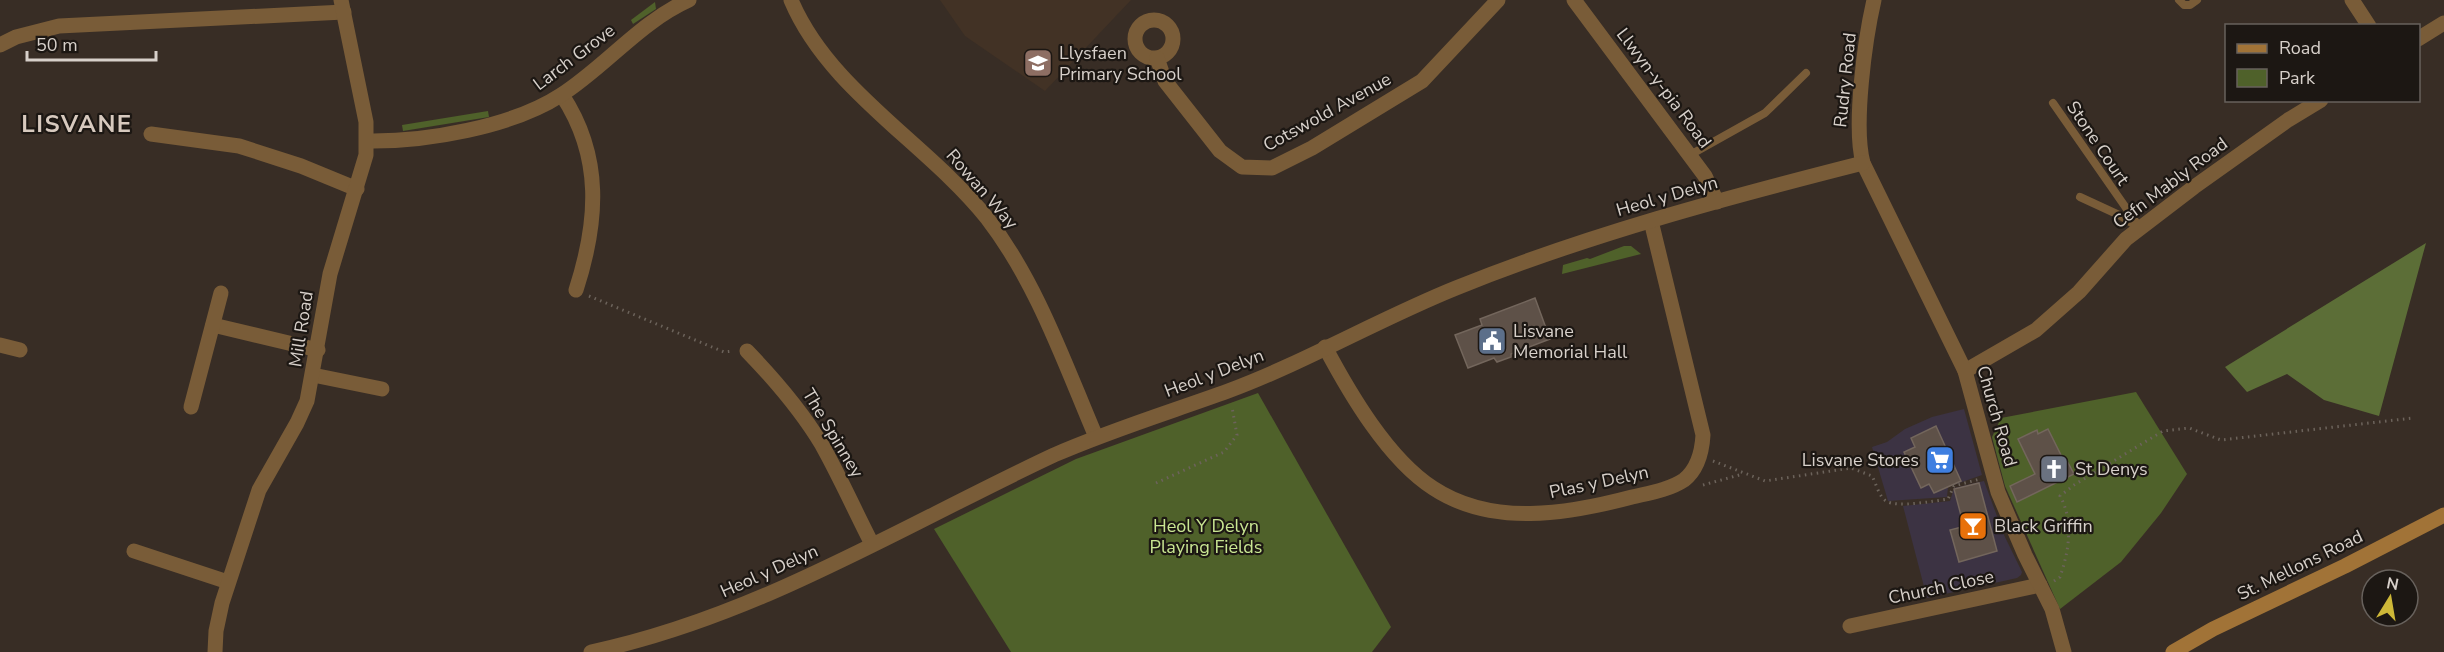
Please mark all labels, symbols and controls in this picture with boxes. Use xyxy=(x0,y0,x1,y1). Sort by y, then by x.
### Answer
street label: Larch Grove xyxy=(528,18,620,96)
street label: Llwyn-y-pia Road xyxy=(1611,23,1717,153)
scale bar xyxy=(27,24,156,62)
legend xyxy=(2225,24,2420,102)
street label: Rudry Road xyxy=(1828,31,1862,129)
text: 50 m xyxy=(36,33,78,57)
text: Road xyxy=(2279,36,2321,60)
place label: Llysfaen Primary School xyxy=(1059,41,1182,86)
school or university icon: Llysfaen Primary School xyxy=(1022,47,1054,79)
text: Park xyxy=(2279,66,2316,90)
street label: Cotswold Avenue xyxy=(1259,67,1395,157)
street label: Stone Court xyxy=(2061,96,2135,190)
district label: LISVANE xyxy=(21,108,133,140)
street label: Cefn Mably Road xyxy=(2108,132,2232,234)
street label: Rowan Way xyxy=(941,144,1024,235)
street label: Heol y Delyn xyxy=(1613,170,1721,222)
street label: Mill Road xyxy=(283,289,319,369)
place label: Lisvane Memorial Hall xyxy=(1513,319,1628,364)
public building icon: Lisvane Memorial Hall xyxy=(1476,325,1508,357)
street label: Heol y Delyn xyxy=(1161,343,1267,403)
street label: Church Road xyxy=(1971,363,2023,469)
street label: The Spinney xyxy=(797,384,869,483)
supermarket icon: Lisvane Stores xyxy=(1924,444,1956,476)
place label: Lisvane Stores xyxy=(1802,448,1919,472)
church icon: St Denys xyxy=(2038,453,2070,485)
place label: St Denys xyxy=(2075,457,2148,481)
street label: Plas y Delyn xyxy=(1547,460,1651,504)
bar icon: Black Griffin xyxy=(1957,510,1989,542)
park label: Heol Y Delyn Playing Fields xyxy=(1149,514,1263,559)
place label: Black Griffin xyxy=(1994,514,2093,538)
street label: St. Mellons Road xyxy=(2233,524,2367,606)
street label: Heol y Delyn xyxy=(716,539,822,603)
street label: Church Close xyxy=(1886,564,1996,610)
north arrow xyxy=(2360,568,2420,628)
text: N xyxy=(2385,572,2401,596)

